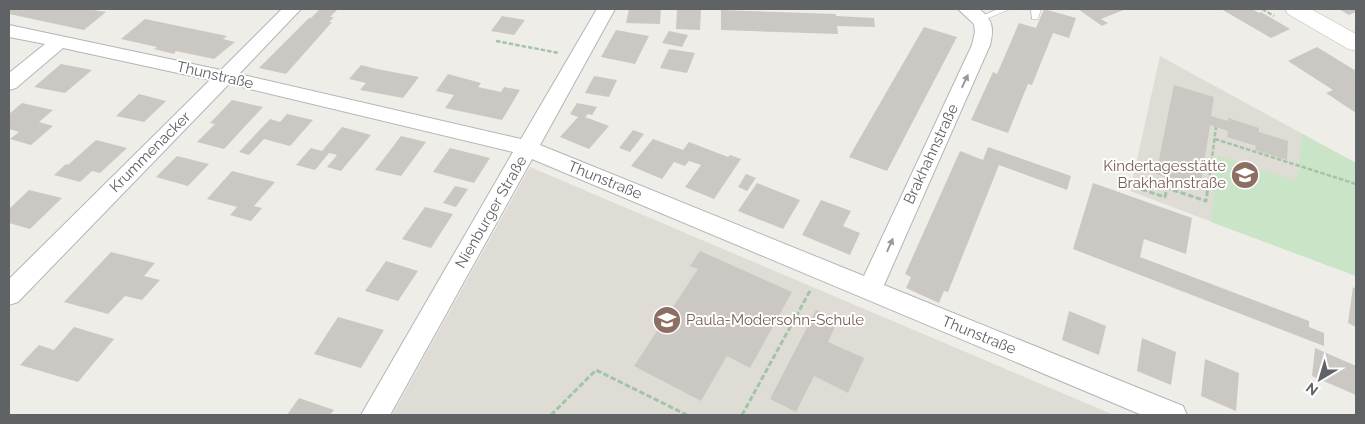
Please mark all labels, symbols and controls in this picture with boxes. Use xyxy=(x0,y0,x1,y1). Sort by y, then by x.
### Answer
street label: Thunstraße xyxy=(175,57,255,93)
one-way arrow xyxy=(961,74,969,88)
street label: Brakhahnstraße xyxy=(900,101,962,207)
street label: Krummenacker xyxy=(106,107,195,196)
street label: Nienburger Straße xyxy=(451,152,531,271)
street label: Thunstraße xyxy=(565,157,645,203)
place label: Kindertagesstätte Brakhahnstraße xyxy=(1103,157,1226,192)
school or university icon: Kindertagesstätte Brakhahnstraße xyxy=(1230,160,1260,190)
one-way arrow xyxy=(886,238,894,252)
school or university icon: Paula-Modersohn-Schule xyxy=(652,305,682,335)
place label: Paula-Modersohn-Schule xyxy=(686,311,864,329)
street label: Thunstraße xyxy=(939,312,1019,358)
north arrow xyxy=(1295,354,1345,404)
text: N xyxy=(1303,380,1321,399)

